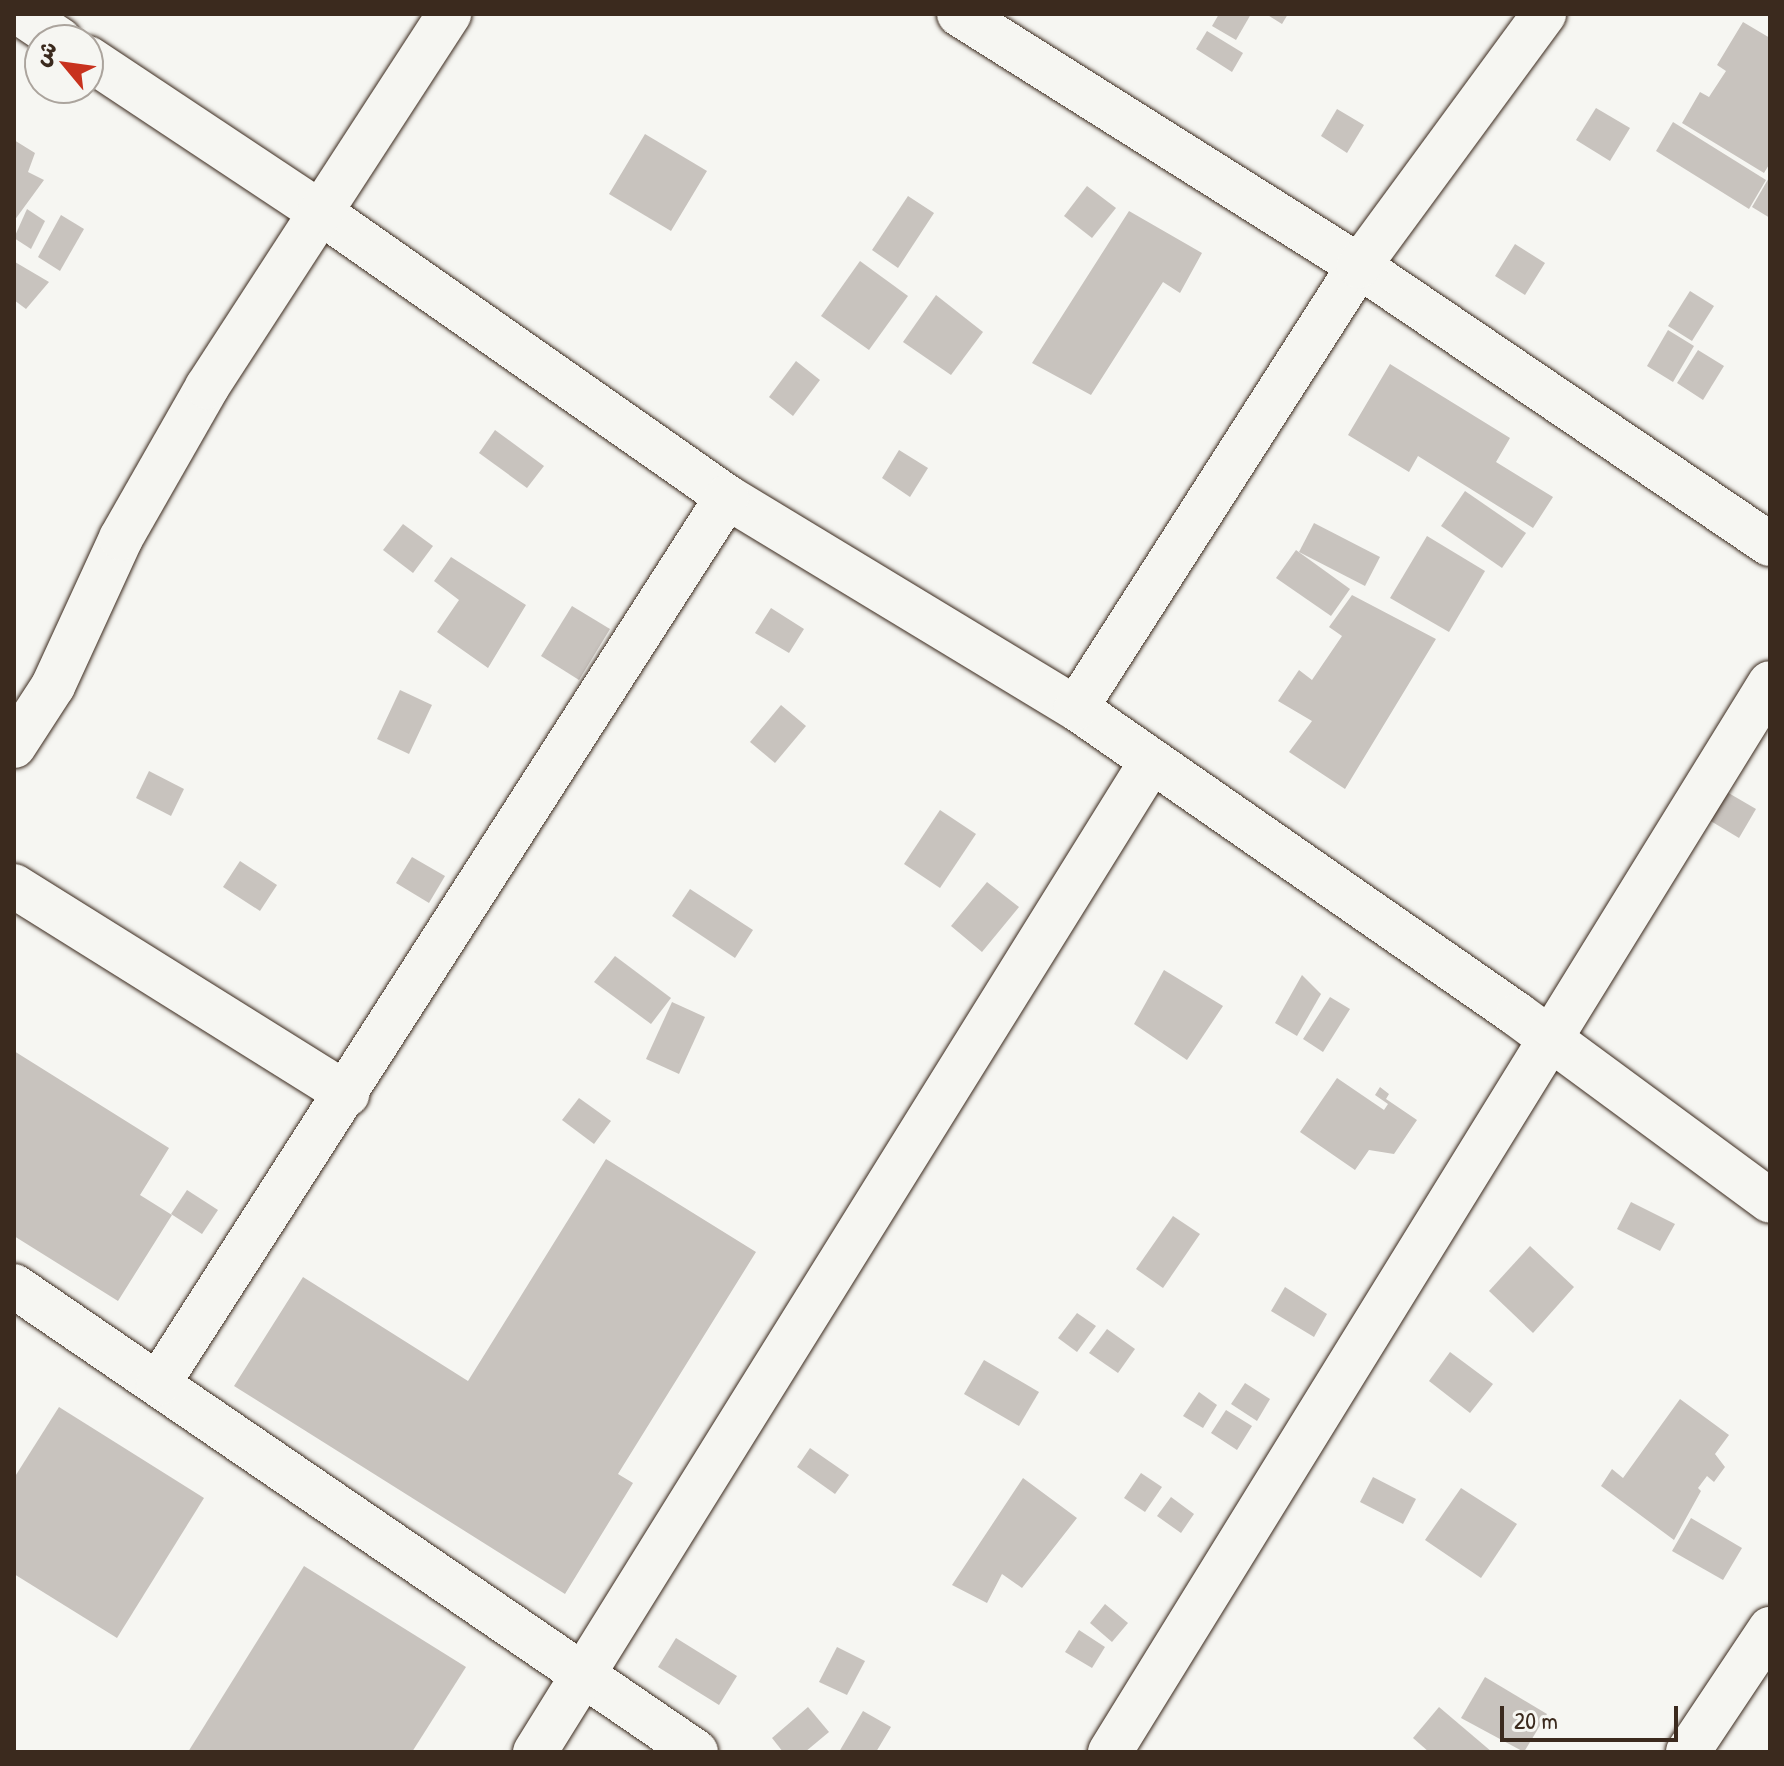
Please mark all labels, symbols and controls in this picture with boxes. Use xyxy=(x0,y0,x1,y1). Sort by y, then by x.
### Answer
north arrow xyxy=(24,24,104,104)
text: ش xyxy=(26,35,64,71)
scale bar xyxy=(1504,1690,1682,1740)
text: 20 m xyxy=(1514,1704,1558,1736)

